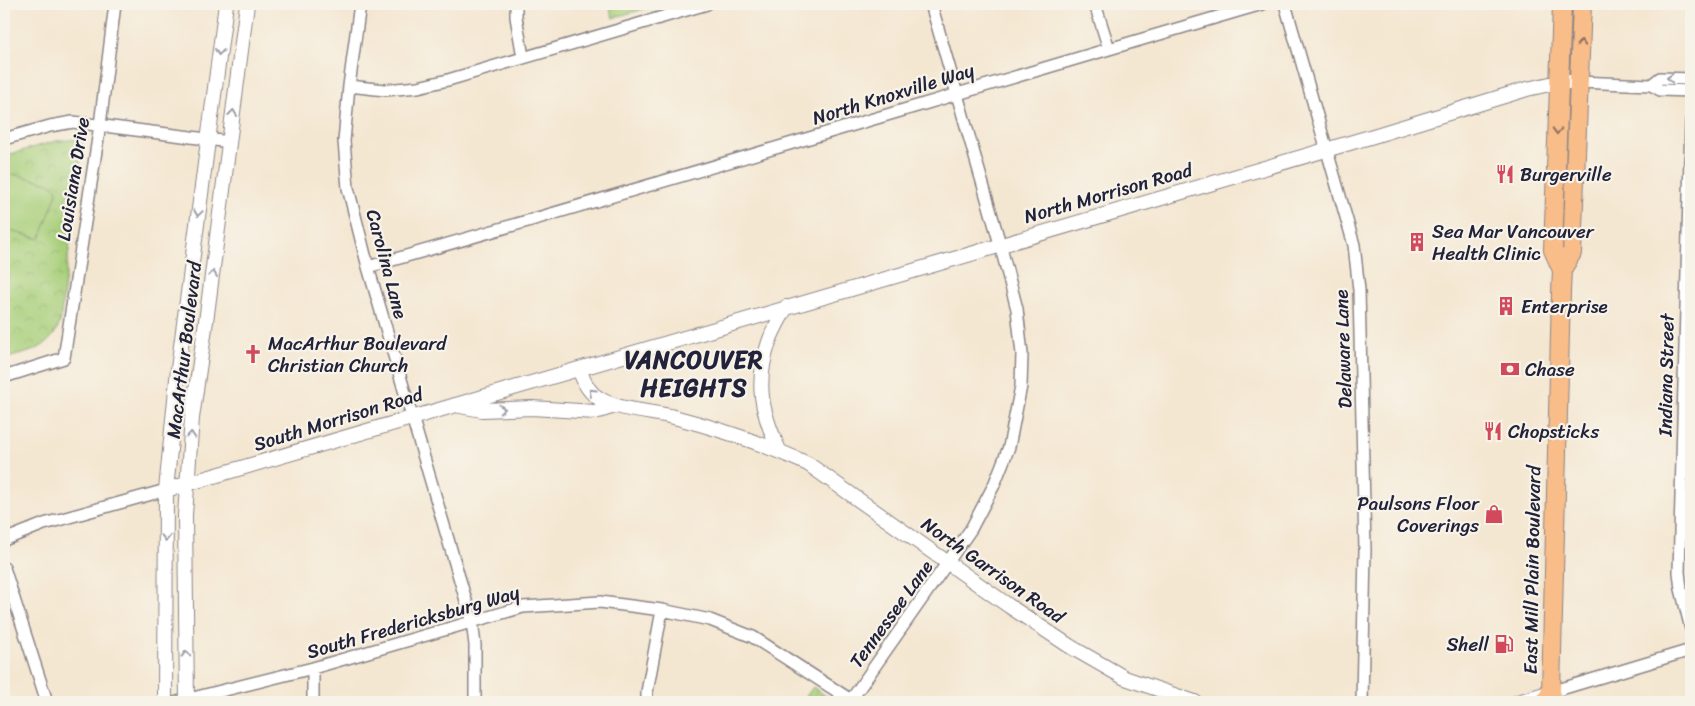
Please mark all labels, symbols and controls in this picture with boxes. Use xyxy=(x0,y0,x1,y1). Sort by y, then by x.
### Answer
one-way arrow xyxy=(1576,39,1586,46)
one-way arrow xyxy=(214,48,225,56)
street label: North Knoxville Way xyxy=(808,54,978,134)
one-way arrow xyxy=(1666,73,1674,84)
one-way arrow xyxy=(228,108,238,117)
street label: Louisiana Drive xyxy=(47,114,99,243)
one-way arrow xyxy=(1552,127,1562,135)
street label: North Morrison Road xyxy=(1020,153,1197,233)
place label: Burgerville xyxy=(1520,158,1612,191)
restaurant icon: Burgerville xyxy=(1494,163,1516,185)
street label: Carolina Lane xyxy=(357,206,417,322)
one-way arrow xyxy=(194,209,204,218)
place label: Sea Mar Vancouver Health Clinic xyxy=(1432,215,1595,270)
building icon: Sea Mar Vancouver Health Clinic xyxy=(1406,231,1428,253)
street label: MacArthur Boulevard xyxy=(157,258,211,440)
one-way arrow xyxy=(207,269,217,278)
street label: Delaware Lane xyxy=(1324,289,1362,409)
place label: Enterprise xyxy=(1521,290,1608,323)
building icon: Enterprise xyxy=(1495,295,1517,317)
street label: Indiana Street xyxy=(1648,312,1684,438)
place label: MacArthur Boulevard Christian Church xyxy=(268,327,448,382)
district label: VANCOUVER HEIGHTS xyxy=(625,339,763,409)
church icon: MacArthur Boulevard Christian Church xyxy=(242,343,264,365)
place label: Chase xyxy=(1525,353,1575,386)
bank icon: Chase xyxy=(1499,358,1521,380)
street label: South Morrison Road xyxy=(249,377,429,460)
one-way arrow xyxy=(589,389,598,398)
one-way arrow xyxy=(498,404,506,414)
place label: Chopsticks xyxy=(1508,415,1599,448)
restaurant icon: Chopsticks xyxy=(1482,420,1504,442)
one-way arrow xyxy=(185,430,196,438)
street label: East Mill Plain Boulevard xyxy=(1514,463,1550,675)
place label: Paulsons Floor Coverings xyxy=(1357,487,1480,542)
shop icon: Paulsons Floor Coverings xyxy=(1483,503,1505,525)
street label: North Garrison Road xyxy=(914,508,1073,633)
one-way arrow xyxy=(160,535,171,543)
street label: Tennessee Lane xyxy=(840,553,942,675)
street label: South Fredericksburg Way xyxy=(303,576,524,668)
place label: Shell xyxy=(1447,628,1490,661)
fuel station icon: Shell xyxy=(1493,633,1515,655)
one-way arrow xyxy=(181,649,191,657)

